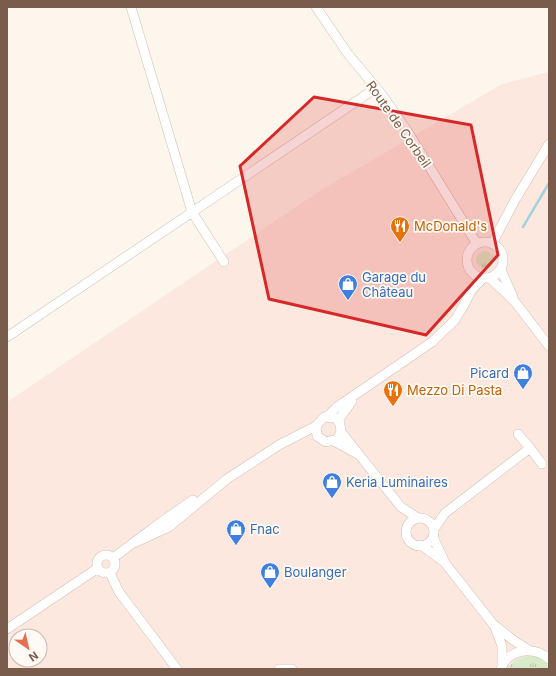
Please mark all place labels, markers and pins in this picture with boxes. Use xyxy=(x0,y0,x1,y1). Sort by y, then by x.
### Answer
restaurant icon: McDonald's xyxy=(389,215,411,243)
place label: McDonald's xyxy=(414,218,487,234)
place label: Garage du Château xyxy=(362,269,426,300)
shop icon: Garage du Château xyxy=(337,273,359,301)
shop icon: Picard xyxy=(512,362,534,390)
place label: Picard xyxy=(470,365,509,381)
restaurant icon: Mezzo Di Pasta xyxy=(382,379,404,407)
place label: Mezzo Di Pasta xyxy=(407,382,502,398)
shop icon: Keria Luminaires xyxy=(321,471,343,499)
place label: Keria Luminaires xyxy=(346,474,448,490)
shop icon: Fnac xyxy=(225,518,247,546)
place label: Fnac xyxy=(250,521,280,537)
shop icon: Boulanger xyxy=(259,561,281,589)
place label: Boulanger xyxy=(284,564,347,580)

